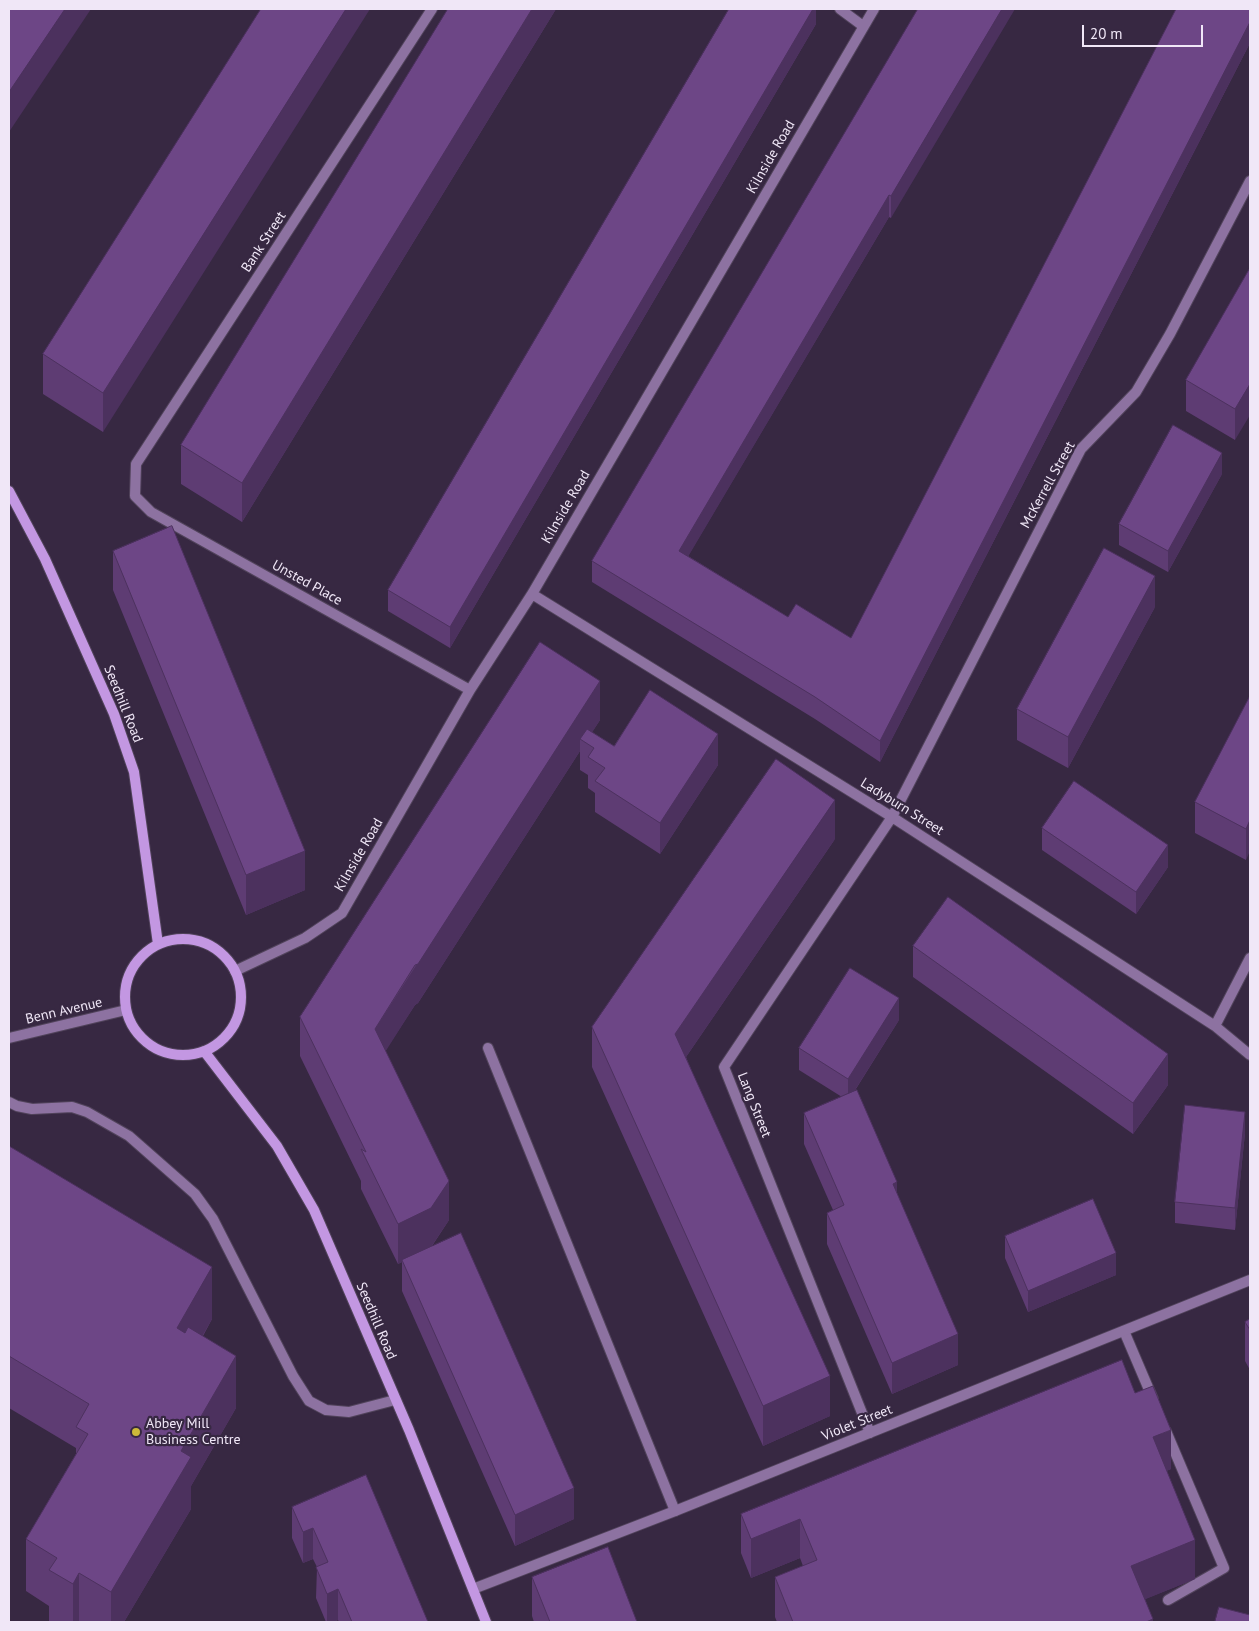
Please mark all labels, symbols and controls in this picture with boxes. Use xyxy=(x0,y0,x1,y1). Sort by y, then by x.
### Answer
scale bar xyxy=(1084,15,1205,47)
text: 20 m xyxy=(1090,24,1123,43)
street label: Kilnside Road xyxy=(743,117,799,197)
street label: Bank Street xyxy=(238,209,290,275)
street label: McKerrell Street xyxy=(1017,439,1079,531)
street label: Kilnside Road xyxy=(538,467,594,547)
street label: Unsted Place xyxy=(269,557,345,609)
street label: Seedhill Road xyxy=(100,663,146,745)
street label: Ladyburn Street xyxy=(857,775,947,839)
street label: Kilnside Road xyxy=(331,815,387,895)
street label: Benn Avenue xyxy=(24,994,104,1028)
street label: Lang Street xyxy=(733,1070,775,1140)
street label: Seedhill Road xyxy=(352,1280,400,1362)
street label: Violet Street xyxy=(819,1401,895,1445)
place label: Abbey Mill Business Centre xyxy=(146,1416,241,1448)
marker: Abbey Mill Business Centre xyxy=(130,1426,142,1438)

